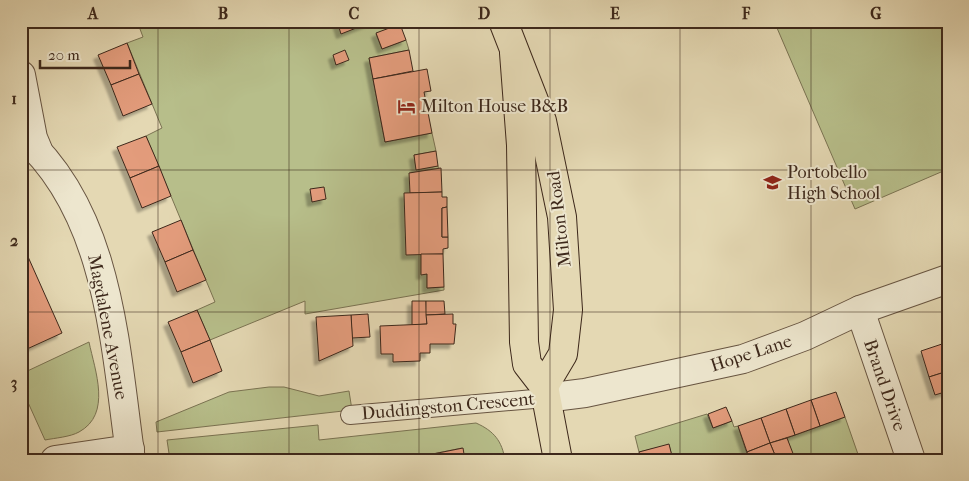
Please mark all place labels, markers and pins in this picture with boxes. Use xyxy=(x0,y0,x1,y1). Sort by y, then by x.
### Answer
hotel icon: Milton House B&B xyxy=(397,96,417,116)
place label: Milton House B&B xyxy=(421,96,568,117)
place label: Portobello High School xyxy=(787,162,880,204)
school or university icon: Portobello High School xyxy=(763,172,783,192)

